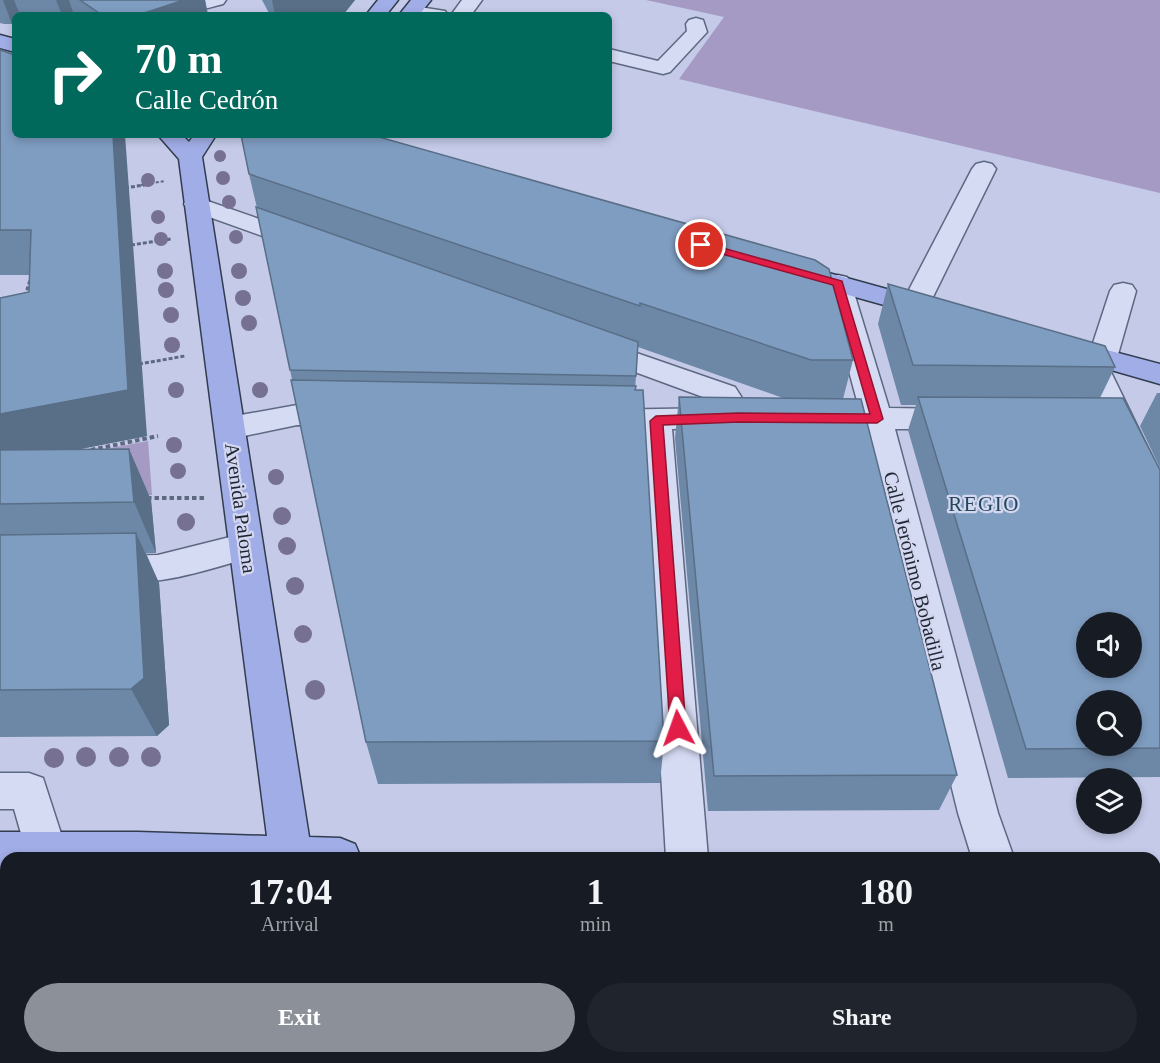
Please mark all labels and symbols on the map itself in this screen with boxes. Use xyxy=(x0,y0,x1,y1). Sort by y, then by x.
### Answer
pin xyxy=(675,219,726,270)
street label: Avenida Paloma xyxy=(221,441,261,575)
street label: Calle Jerónimo Bobadilla xyxy=(880,469,950,673)
district label: REGIO xyxy=(948,492,1020,516)
position arrow xyxy=(646,696,710,760)

